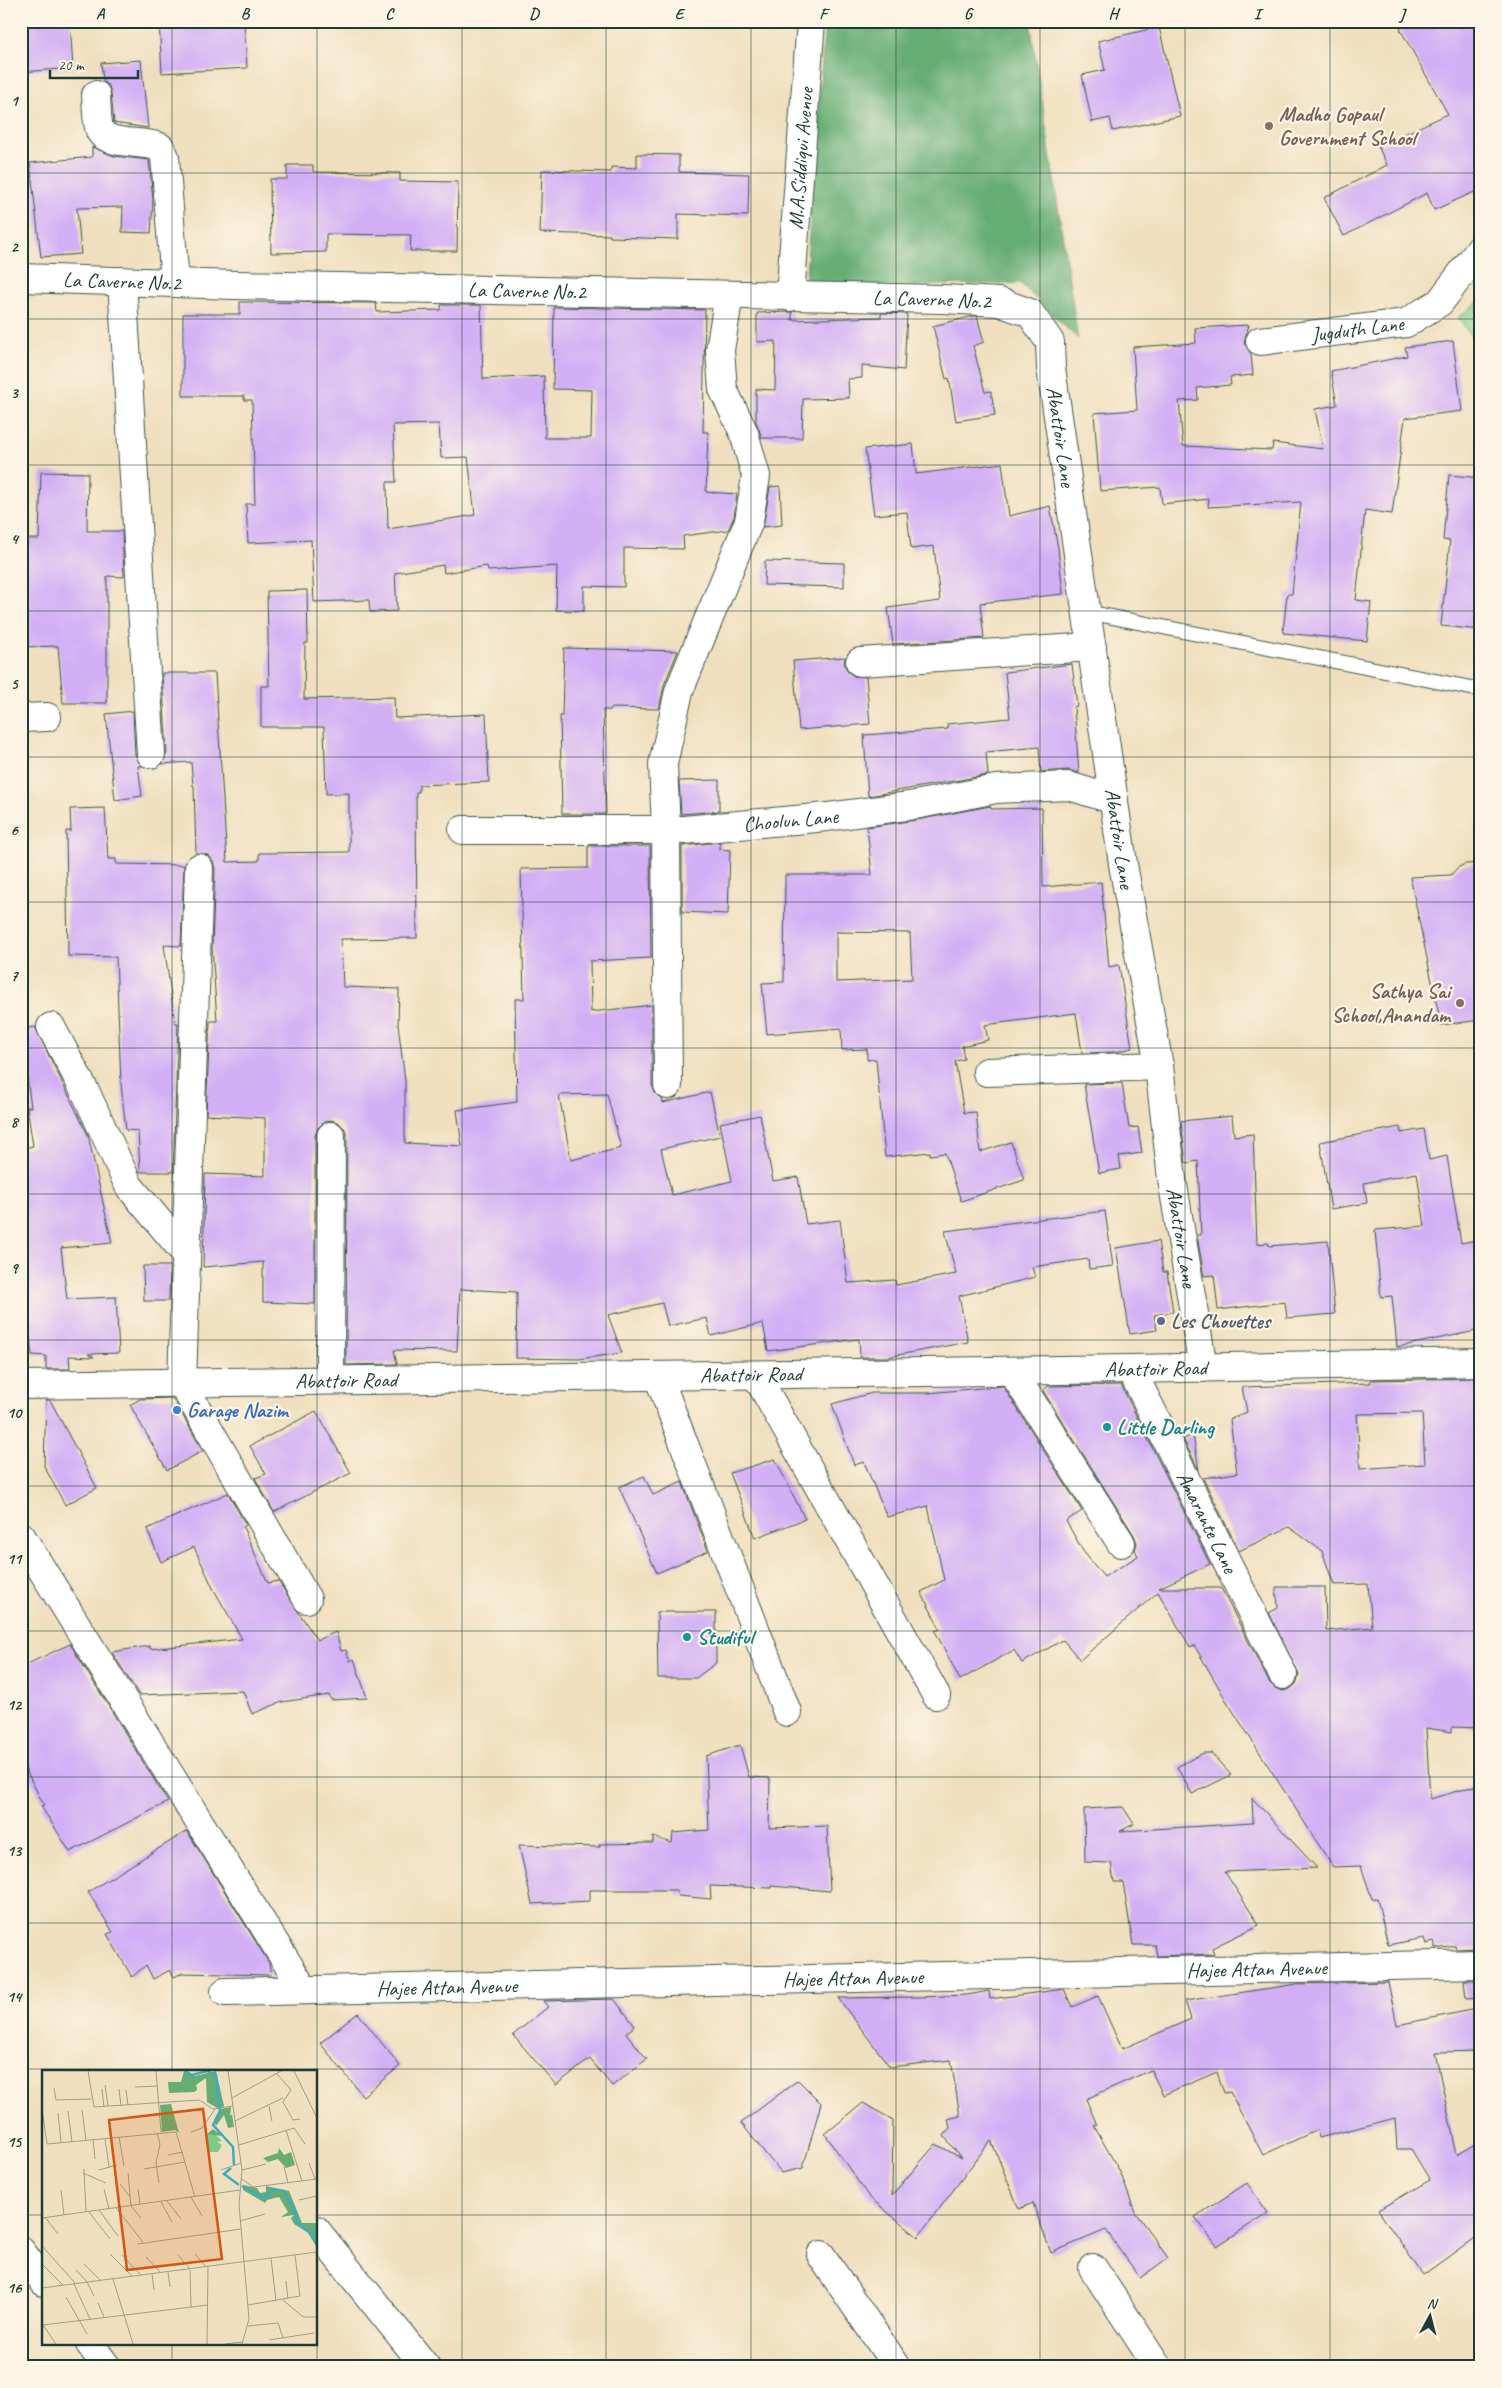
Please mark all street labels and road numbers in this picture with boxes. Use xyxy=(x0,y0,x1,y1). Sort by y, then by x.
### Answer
street label: M.A.Siddiqui Avenue xyxy=(782,84,819,230)
street label: La Caverne No.2 xyxy=(62,266,183,296)
street label: La Caverne No.2 xyxy=(468,277,588,305)
street label: La Caverne No.2 xyxy=(872,285,993,315)
street label: Jugduth Lane xyxy=(1309,310,1407,348)
street label: Abattoir Lane xyxy=(1041,385,1081,490)
street label: Abattoir Lane xyxy=(1099,787,1140,892)
street label: Choolun Lane xyxy=(742,802,841,838)
street label: Abattoir Lane xyxy=(1161,1186,1203,1291)
street label: Abattoir Road xyxy=(1105,1354,1211,1382)
street label: Abattoir Road xyxy=(700,1361,806,1388)
street label: Abattoir Road xyxy=(295,1367,401,1394)
street label: Amarante Lane xyxy=(1171,1467,1244,1578)
street label: Hajee Attan Avenue xyxy=(1186,1954,1330,1984)
street label: Hajee Attan Avenue xyxy=(782,1963,926,1993)
street label: Hajee Attan Avenue xyxy=(376,1972,520,2002)

